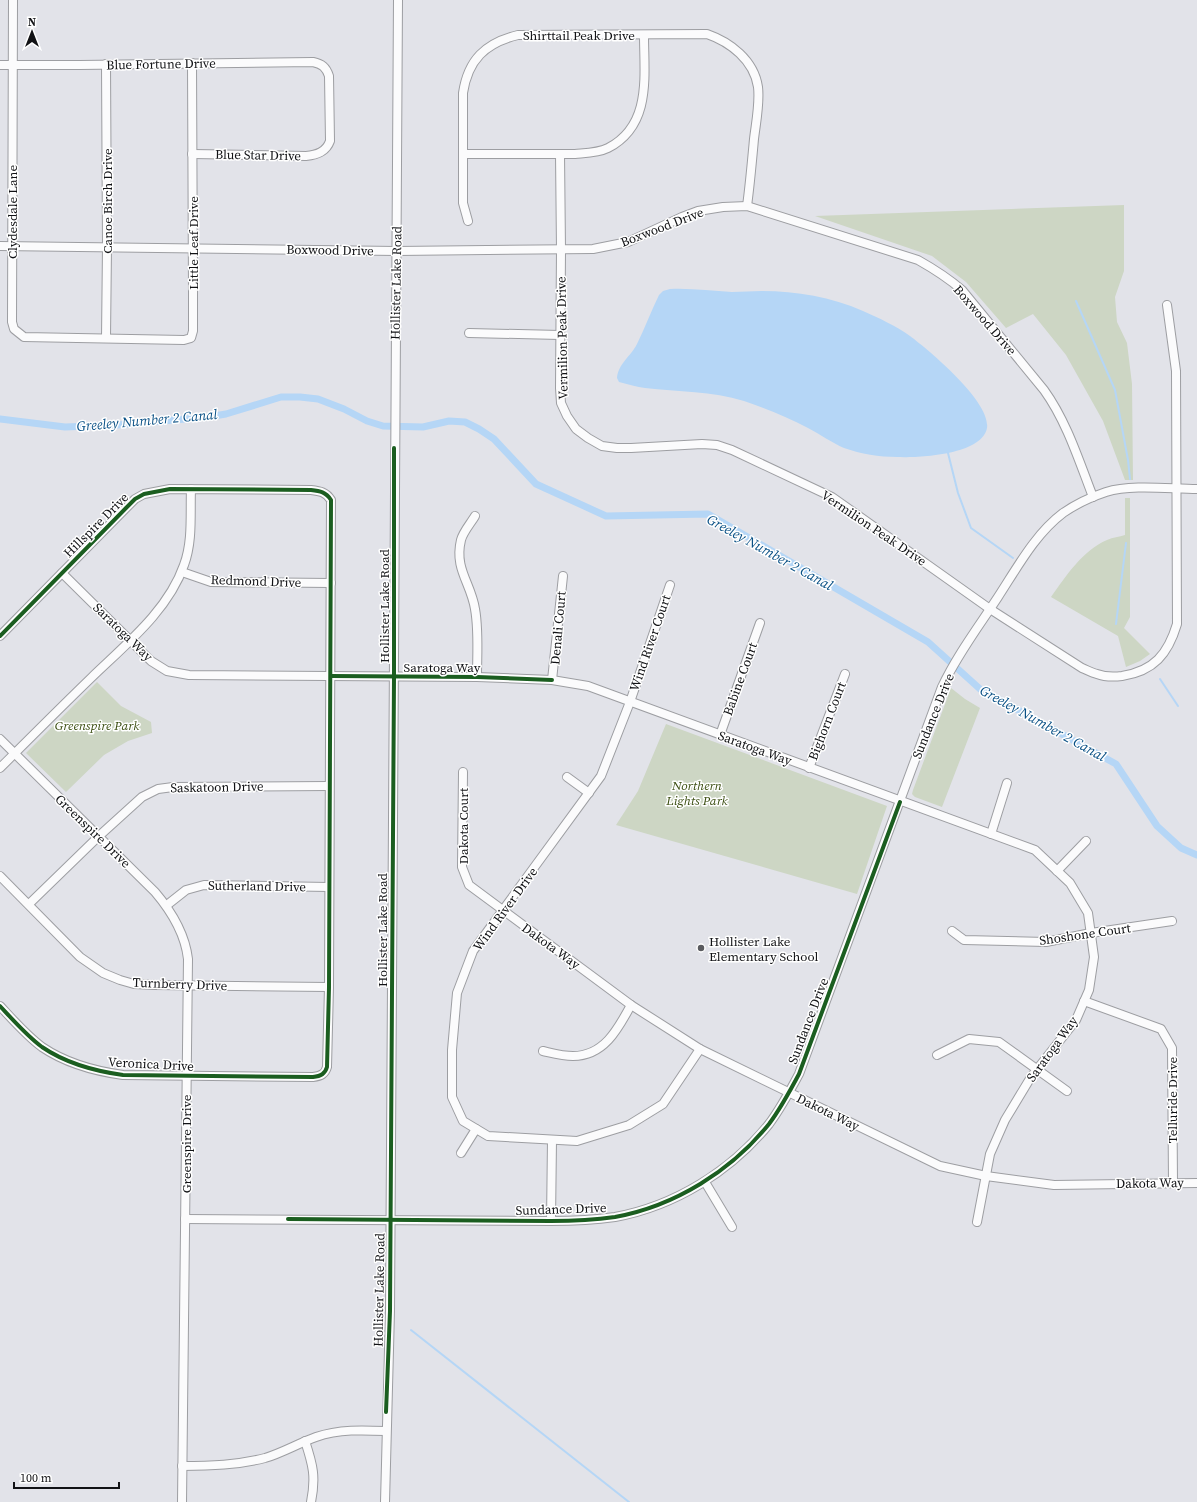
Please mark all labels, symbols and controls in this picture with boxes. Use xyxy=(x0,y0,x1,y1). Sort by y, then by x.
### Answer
north arrow xyxy=(12,12,52,52)
text: N xyxy=(28,15,36,30)
street label: Shirttail Peak Drive xyxy=(523,27,635,44)
street label: Blue Fortune Drive xyxy=(106,55,216,73)
street label: Blue Star Drive xyxy=(215,146,302,164)
street label: Canoe Birch Drive xyxy=(99,148,116,254)
street label: Clydesdale Lane xyxy=(4,165,21,259)
street label: Little Leaf Drive xyxy=(185,196,202,290)
street label: Boxwood Drive xyxy=(618,203,706,251)
street label: Hollister Lake Road xyxy=(387,225,406,340)
street label: Boxwood Drive xyxy=(286,241,374,259)
street label: Vermilion Peak Drive xyxy=(552,276,572,400)
street label: Boxwood Drive xyxy=(950,281,1020,359)
water label: Greeley Number 2 Canal xyxy=(76,404,218,436)
street label: Vermilion Peak Drive xyxy=(818,486,930,570)
street label: Hillspire Drive xyxy=(60,489,132,561)
water label: Greeley Number 2 Canal xyxy=(703,509,837,595)
street label: Hollister Lake Road xyxy=(376,548,393,663)
street label: Redmond Drive xyxy=(210,571,302,591)
street label: Denali Court xyxy=(546,590,570,666)
street label: Wind River Court xyxy=(626,592,675,693)
street label: Saratoga Way xyxy=(89,599,157,665)
street label: Babine Court xyxy=(719,639,761,718)
street label: Saratoga Way xyxy=(403,659,481,676)
street label: Sundance Drive xyxy=(908,670,958,761)
street label: Bighorn Court xyxy=(804,679,850,763)
water label: Greeley Number 2 Canal xyxy=(976,680,1110,766)
park label: Greenspire Park xyxy=(55,717,140,734)
street label: Saratoga Way xyxy=(716,727,794,769)
park label: Northern Lights Park xyxy=(665,777,729,809)
street label: Saskatoon Drive xyxy=(170,778,264,796)
street label: Dakota Court xyxy=(455,787,472,864)
street label: Greenspire Drive xyxy=(52,791,135,872)
street label: Wind River Drive xyxy=(469,864,541,954)
street label: Hollister Lake Road xyxy=(374,872,391,987)
street label: Sutherland Drive xyxy=(208,877,307,895)
street label: Dakota Way xyxy=(519,919,584,973)
street label: Shoshone Court xyxy=(1038,919,1133,949)
place label: Hollister Lake Elementary School xyxy=(709,933,818,965)
marker: Hollister Lake Elementary School xyxy=(696,943,706,953)
street label: Turnberry Drive xyxy=(132,974,228,994)
street label: Sundance Drive xyxy=(784,975,832,1067)
street label: Saratoga Way xyxy=(1022,1013,1082,1085)
street label: Veronica Drive xyxy=(108,1053,195,1075)
street label: Telluride Drive xyxy=(1164,1056,1181,1143)
street label: Dakota Way xyxy=(794,1089,863,1135)
street label: Greenspire Drive xyxy=(178,1094,195,1193)
street label: Dakota Way xyxy=(1116,1174,1184,1192)
street label: Sundance Drive xyxy=(515,1199,607,1219)
street label: Hollister Lake Road xyxy=(370,1232,389,1347)
scale bar xyxy=(14,1464,119,1490)
text: 100 m xyxy=(20,1470,52,1486)

